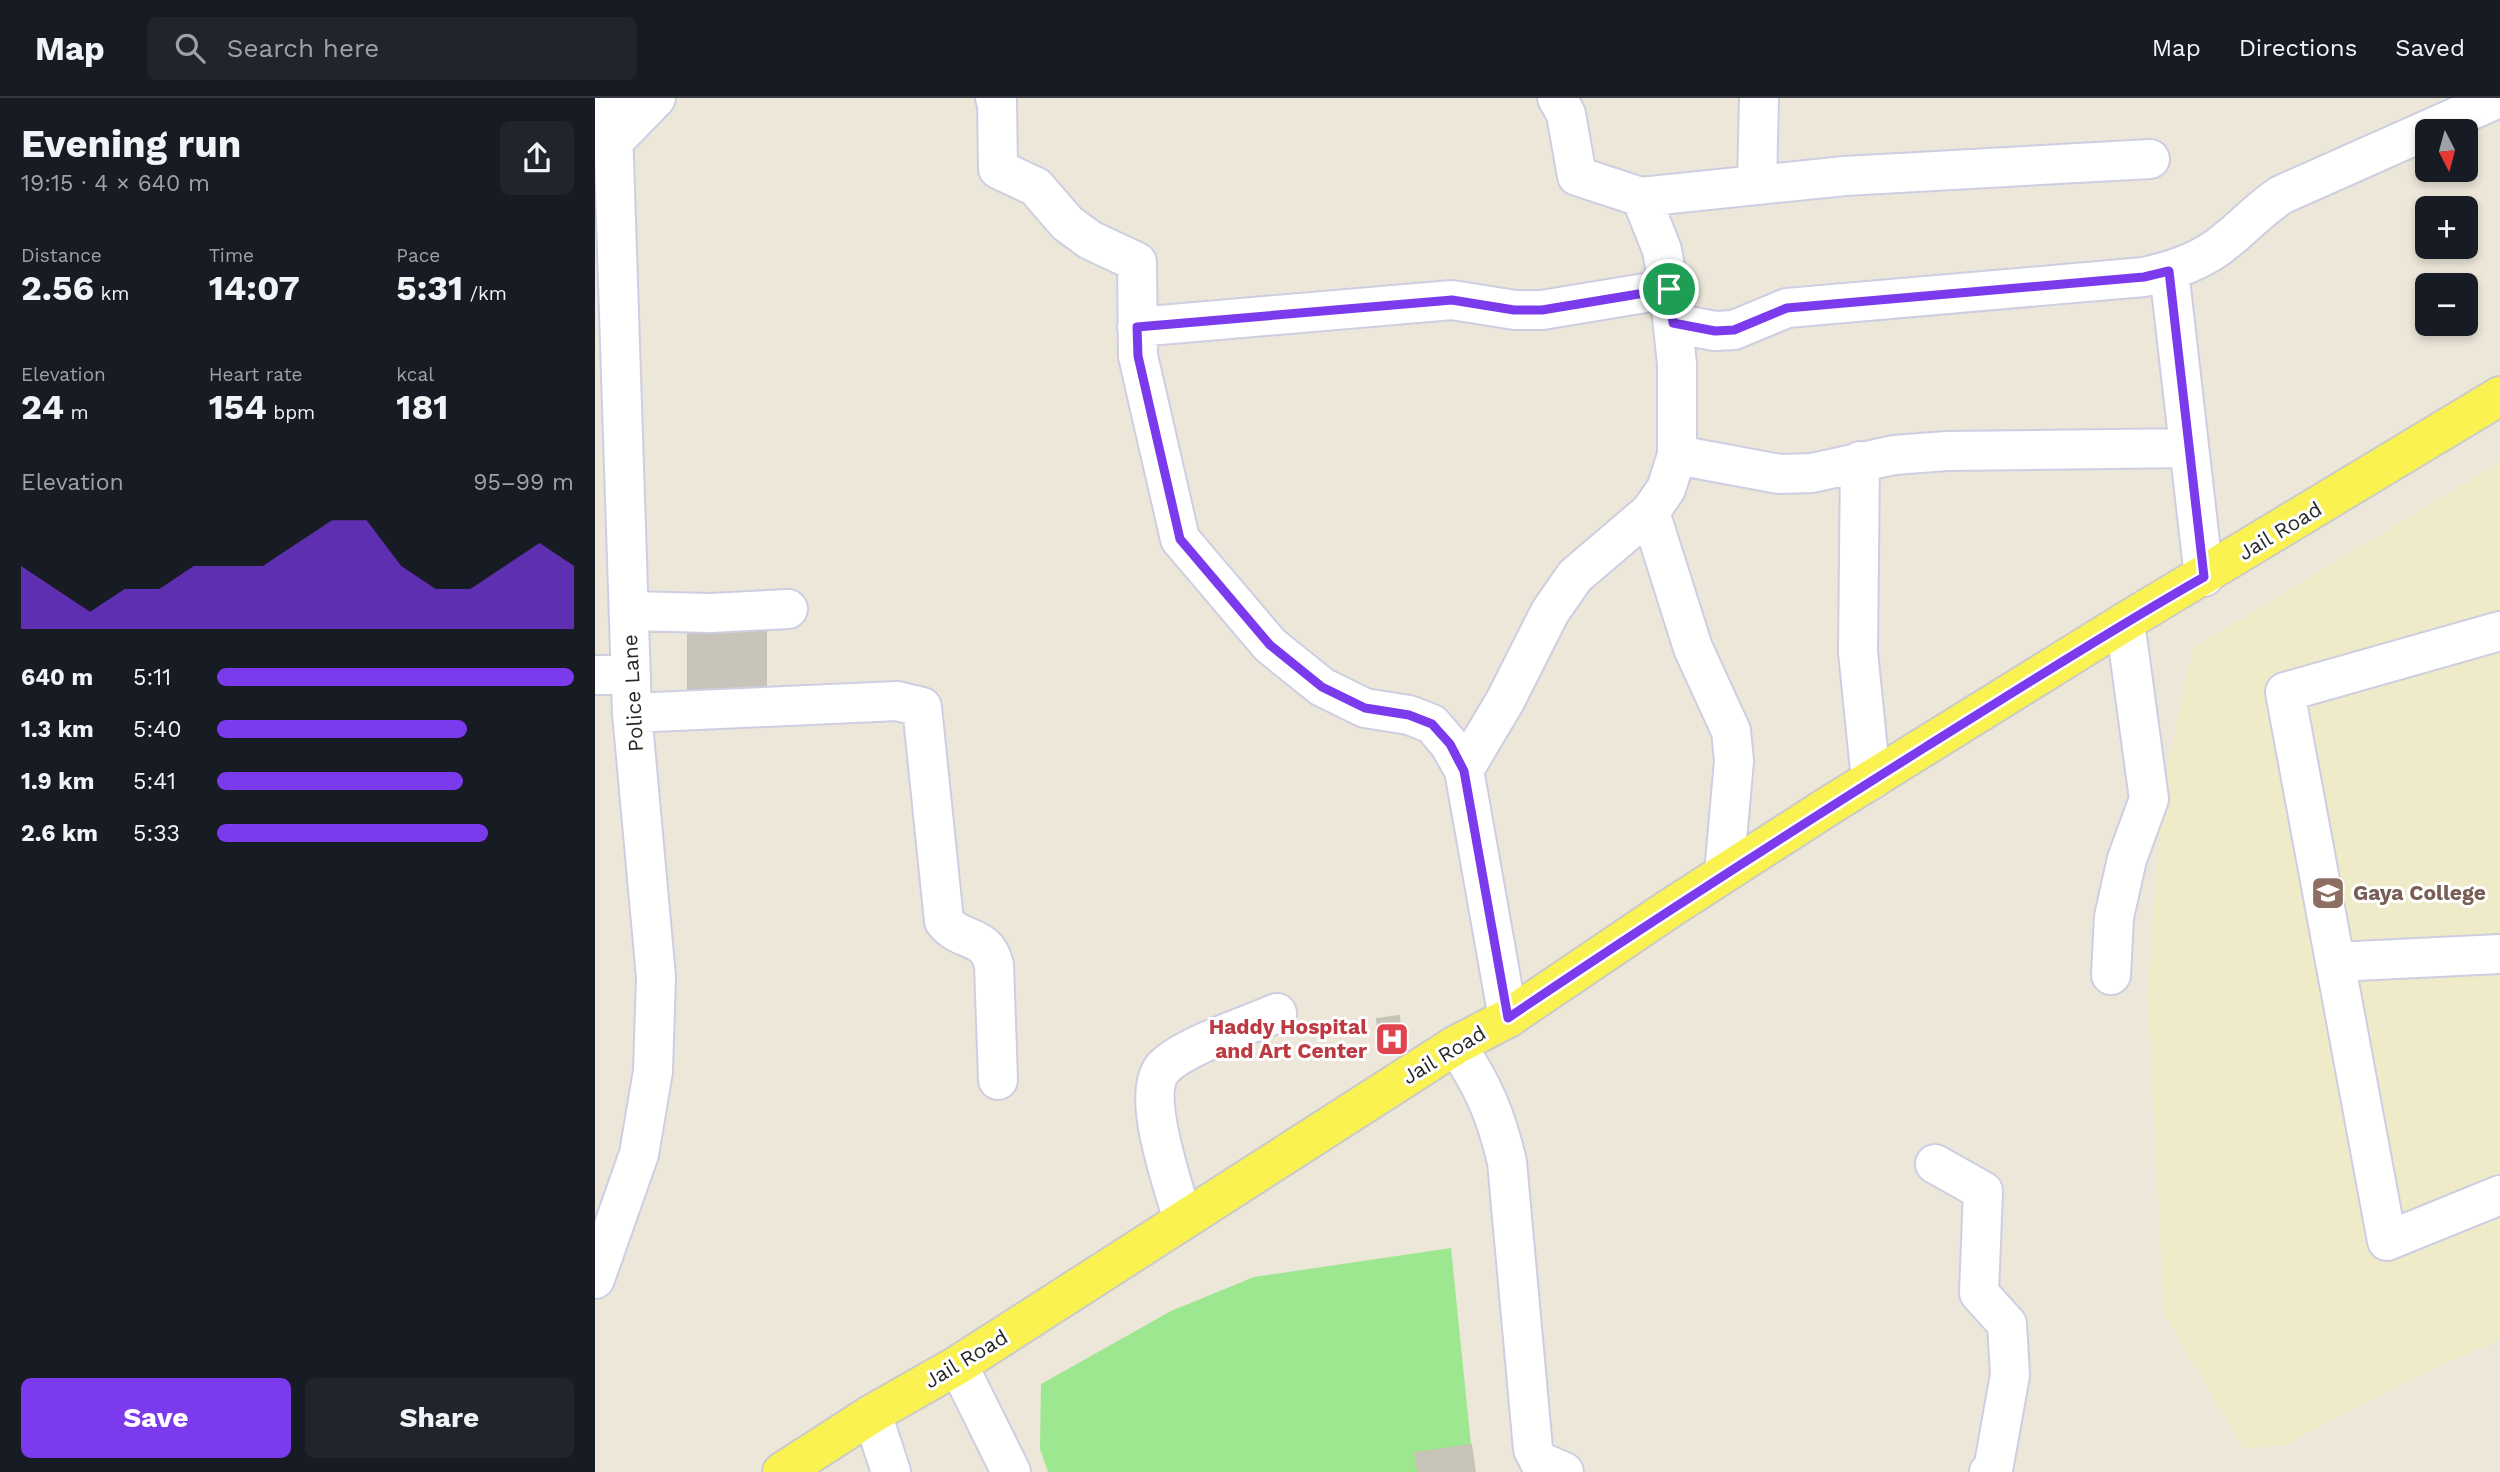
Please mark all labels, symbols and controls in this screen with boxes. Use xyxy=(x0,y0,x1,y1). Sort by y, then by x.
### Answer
search box xyxy=(147,17,637,80)
text: Map xyxy=(35,29,105,68)
icon: search xyxy=(171,29,209,67)
text: Search here xyxy=(227,33,379,63)
text: Map xyxy=(2152,34,2201,62)
text: Directions xyxy=(2239,34,2357,62)
text: Saved xyxy=(2395,34,2465,62)
north arrow xyxy=(2415,119,2478,182)
map controls xyxy=(2415,119,2478,336)
button: share xyxy=(500,121,574,195)
text: Evening run xyxy=(21,122,241,166)
text: 19:15 · 4 × 640 m xyxy=(21,170,210,197)
button: + xyxy=(2415,196,2478,259)
text: Distance xyxy=(21,244,102,267)
text: Time xyxy=(209,244,254,267)
text: Pace xyxy=(396,244,440,267)
pin xyxy=(1639,259,1699,319)
text: 2.56 xyxy=(21,267,94,309)
text: 14:07 xyxy=(209,267,300,309)
text: 5:31 xyxy=(396,267,463,309)
icon: arrive xyxy=(1650,270,1688,308)
button: − xyxy=(2415,273,2478,336)
text: km xyxy=(94,282,129,305)
text: /km xyxy=(463,282,507,305)
text: Elevation xyxy=(21,363,106,386)
text: Heart rate xyxy=(209,363,303,386)
text: kcal xyxy=(396,363,434,386)
text: 24 xyxy=(21,386,64,428)
text: 154 xyxy=(209,386,267,428)
text: 181 xyxy=(396,386,448,428)
text: m xyxy=(64,401,89,424)
text: bpm xyxy=(267,401,315,424)
text: Elevation xyxy=(21,469,124,496)
text: 95–99 m xyxy=(473,469,574,496)
street label: Jail Road xyxy=(2233,496,2326,565)
street label: Police Lane xyxy=(617,634,648,753)
text: 640 m xyxy=(21,664,93,691)
text: 5:11 xyxy=(133,664,171,691)
text: 1.3 km xyxy=(21,716,94,743)
text: 5:40 xyxy=(133,716,182,743)
text: 1.9 km xyxy=(21,768,94,795)
text: 5:41 xyxy=(133,768,176,795)
text: 2.6 km xyxy=(21,820,98,847)
text: 5:33 xyxy=(133,820,180,847)
school or university icon: Gaya College xyxy=(2309,874,2347,912)
place label: Gaya College xyxy=(2353,880,2486,905)
place label: Haddy Hospital and Art Center xyxy=(1209,1014,1367,1063)
hospital icon: Haddy Hospital and Art Center xyxy=(1373,1020,1411,1058)
street label: Jail Road xyxy=(1397,1020,1490,1089)
street label: Jail Road xyxy=(919,1324,1012,1393)
button: Save xyxy=(21,1378,291,1458)
button: Share xyxy=(305,1378,574,1458)

